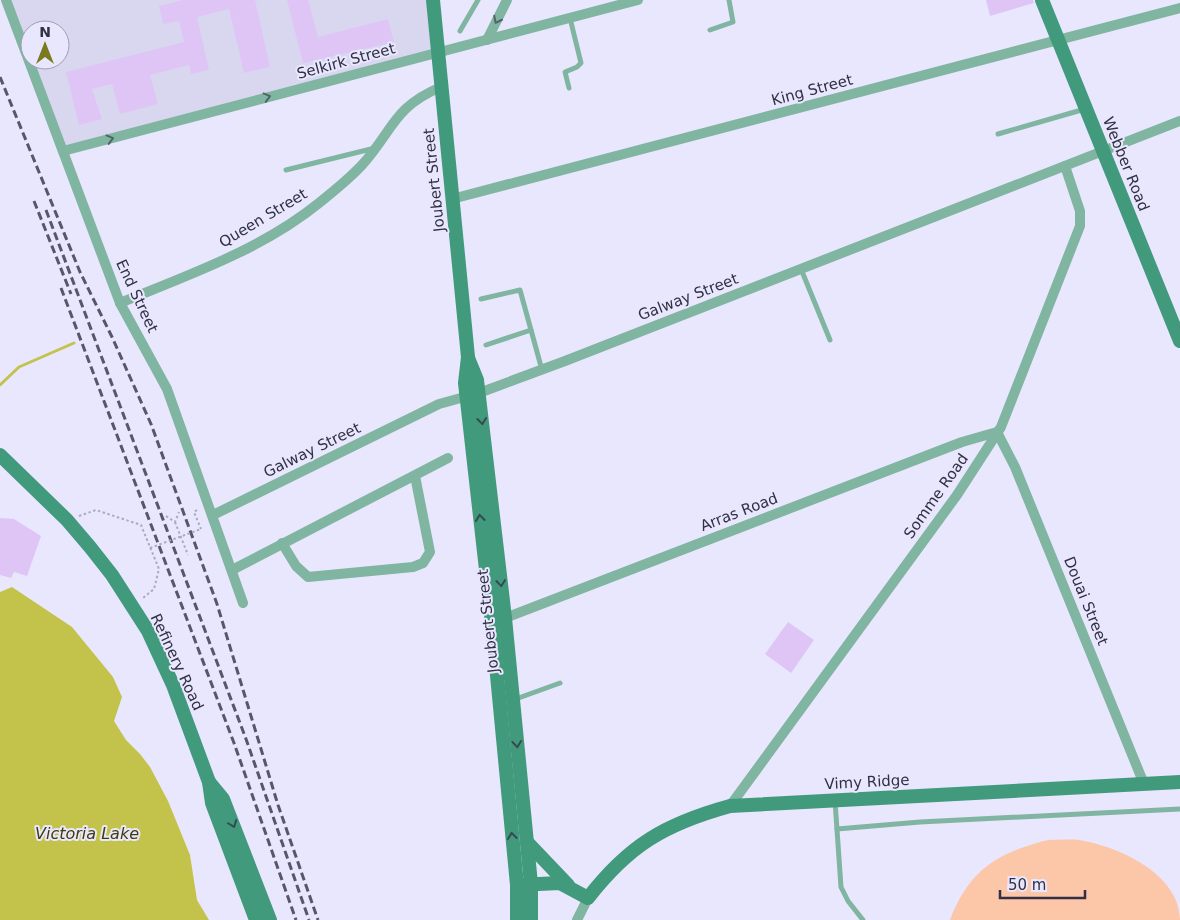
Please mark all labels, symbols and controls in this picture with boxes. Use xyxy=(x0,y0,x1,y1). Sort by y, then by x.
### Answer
one-way arrow xyxy=(493,15,503,24)
north arrow xyxy=(20,20,70,70)
text: N xyxy=(39,24,51,40)
street label: Selkirk Street xyxy=(295,39,397,83)
street label: King Street xyxy=(769,70,855,109)
one-way arrow xyxy=(262,92,271,103)
street label: Webber Road xyxy=(1099,114,1153,214)
street label: Joubert Street xyxy=(420,127,449,234)
one-way arrow xyxy=(105,134,114,145)
street label: Queen Street xyxy=(216,185,310,251)
street label: End Street xyxy=(112,256,162,336)
street label: Galway Street xyxy=(635,270,741,324)
one-way arrow xyxy=(476,417,487,425)
street label: Galway Street xyxy=(261,419,364,481)
street label: Somme Road xyxy=(900,450,972,542)
street label: Arras Road xyxy=(698,489,780,535)
one-way arrow xyxy=(475,514,486,522)
street label: Douai Street xyxy=(1060,554,1112,648)
street label: Joubert Street xyxy=(474,568,503,675)
one-way arrow xyxy=(495,579,506,587)
street label: Refinery Road xyxy=(147,611,207,713)
one-way arrow xyxy=(511,741,522,749)
street label: Vimy Ridge xyxy=(824,771,910,793)
one-way arrow xyxy=(227,819,237,828)
water label: Victoria Lake xyxy=(35,824,139,843)
one-way arrow xyxy=(507,832,518,840)
scale bar xyxy=(1000,868,1085,900)
text: 50 m xyxy=(1008,876,1046,894)

